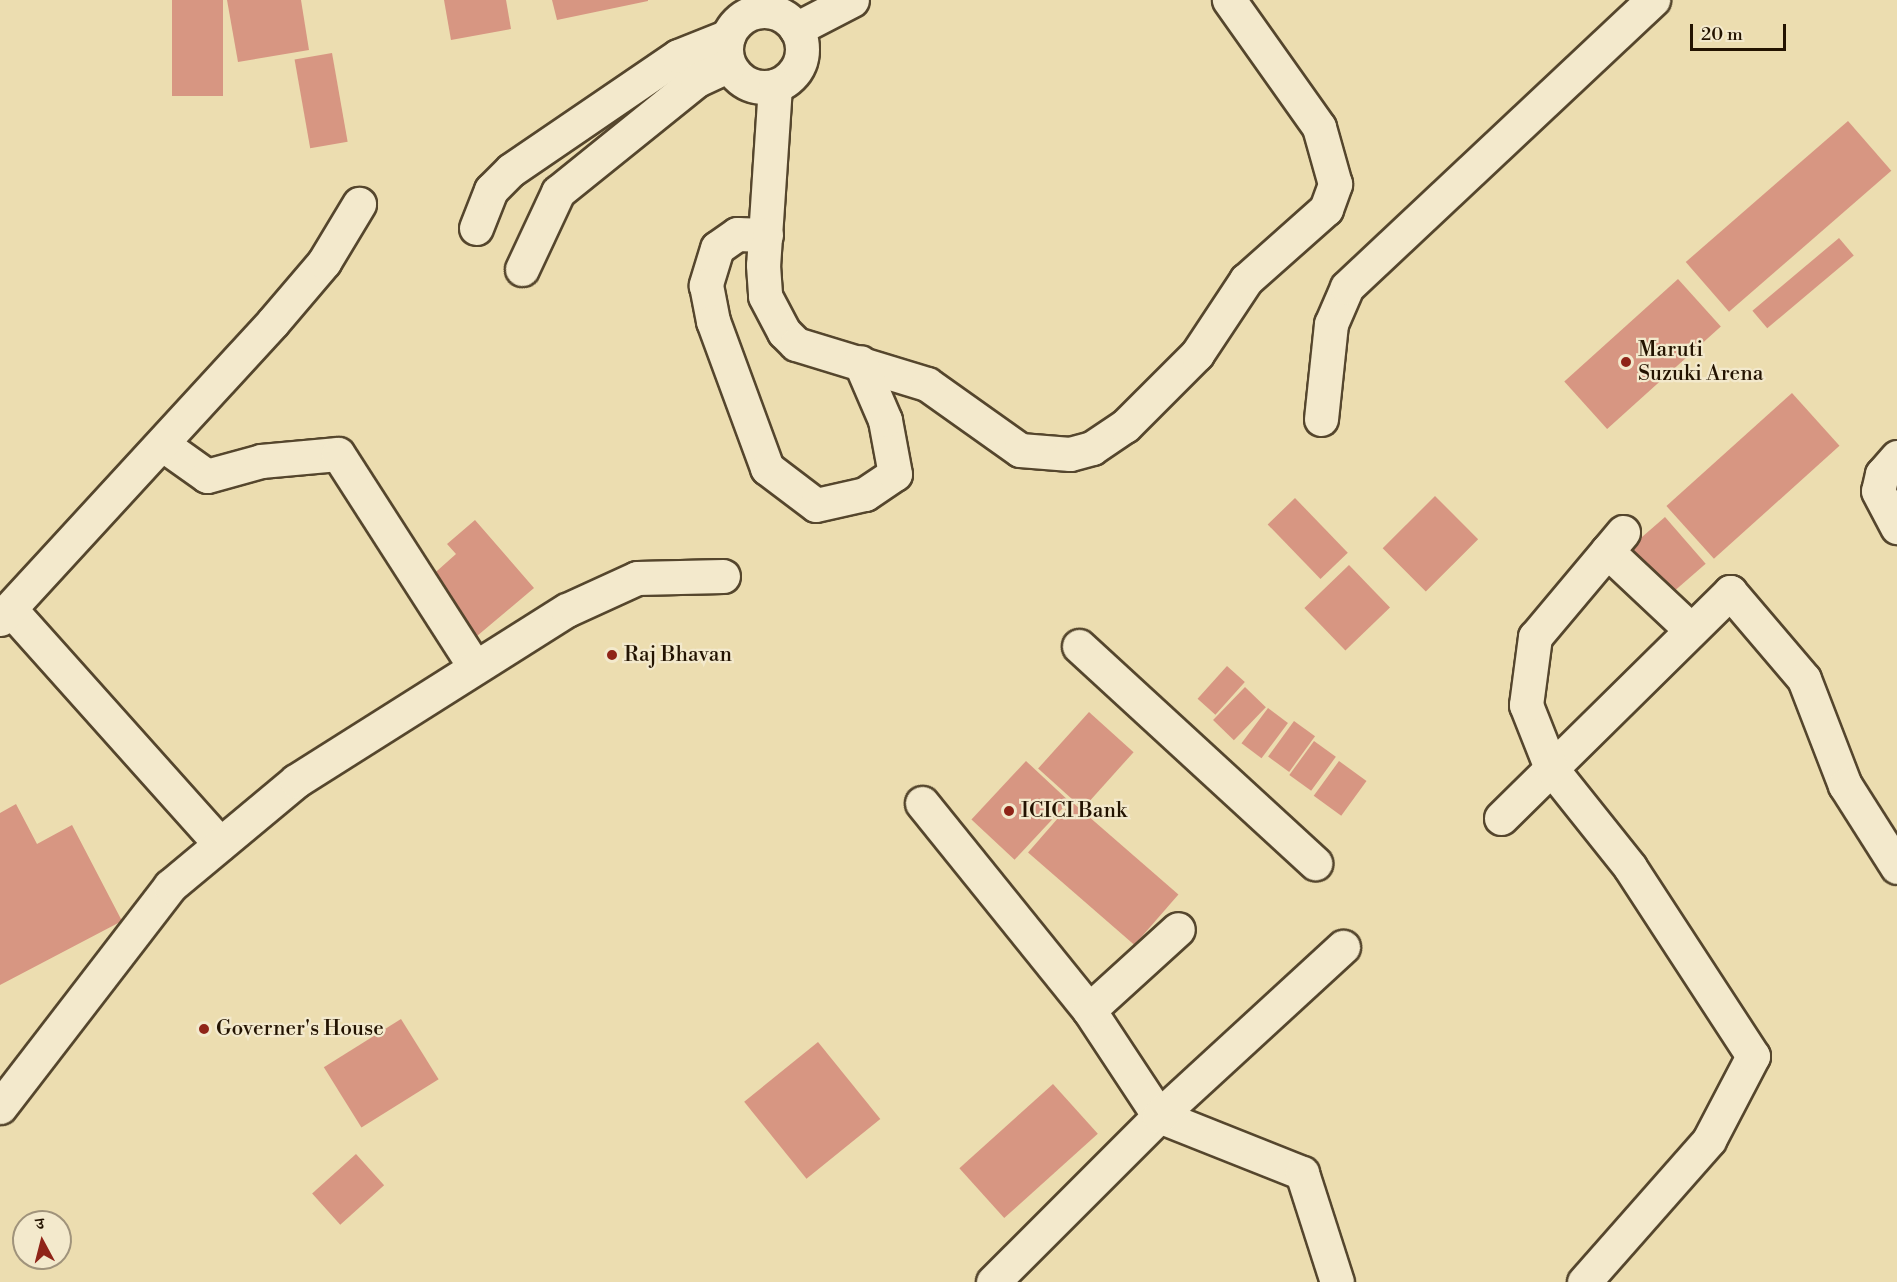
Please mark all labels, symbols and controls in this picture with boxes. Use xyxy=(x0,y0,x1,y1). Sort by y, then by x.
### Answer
scale bar xyxy=(1693,12,1789,50)
text: 20 m xyxy=(1701,23,1743,46)
place label: Maruti Suzuki Arena xyxy=(1638,337,1763,387)
marker: Maruti Suzuki Arena xyxy=(1619,355,1633,369)
place label: Raj Bhavan xyxy=(624,642,732,668)
marker: Raj Bhavan xyxy=(605,648,619,662)
place label: ICICI Bank xyxy=(1021,798,1127,824)
marker: ICICI Bank xyxy=(1002,804,1016,818)
place label: Governer's House xyxy=(216,1016,384,1042)
marker: Governer's House xyxy=(197,1022,211,1036)
north arrow xyxy=(12,1210,72,1270)
text: उ xyxy=(35,1214,45,1235)

